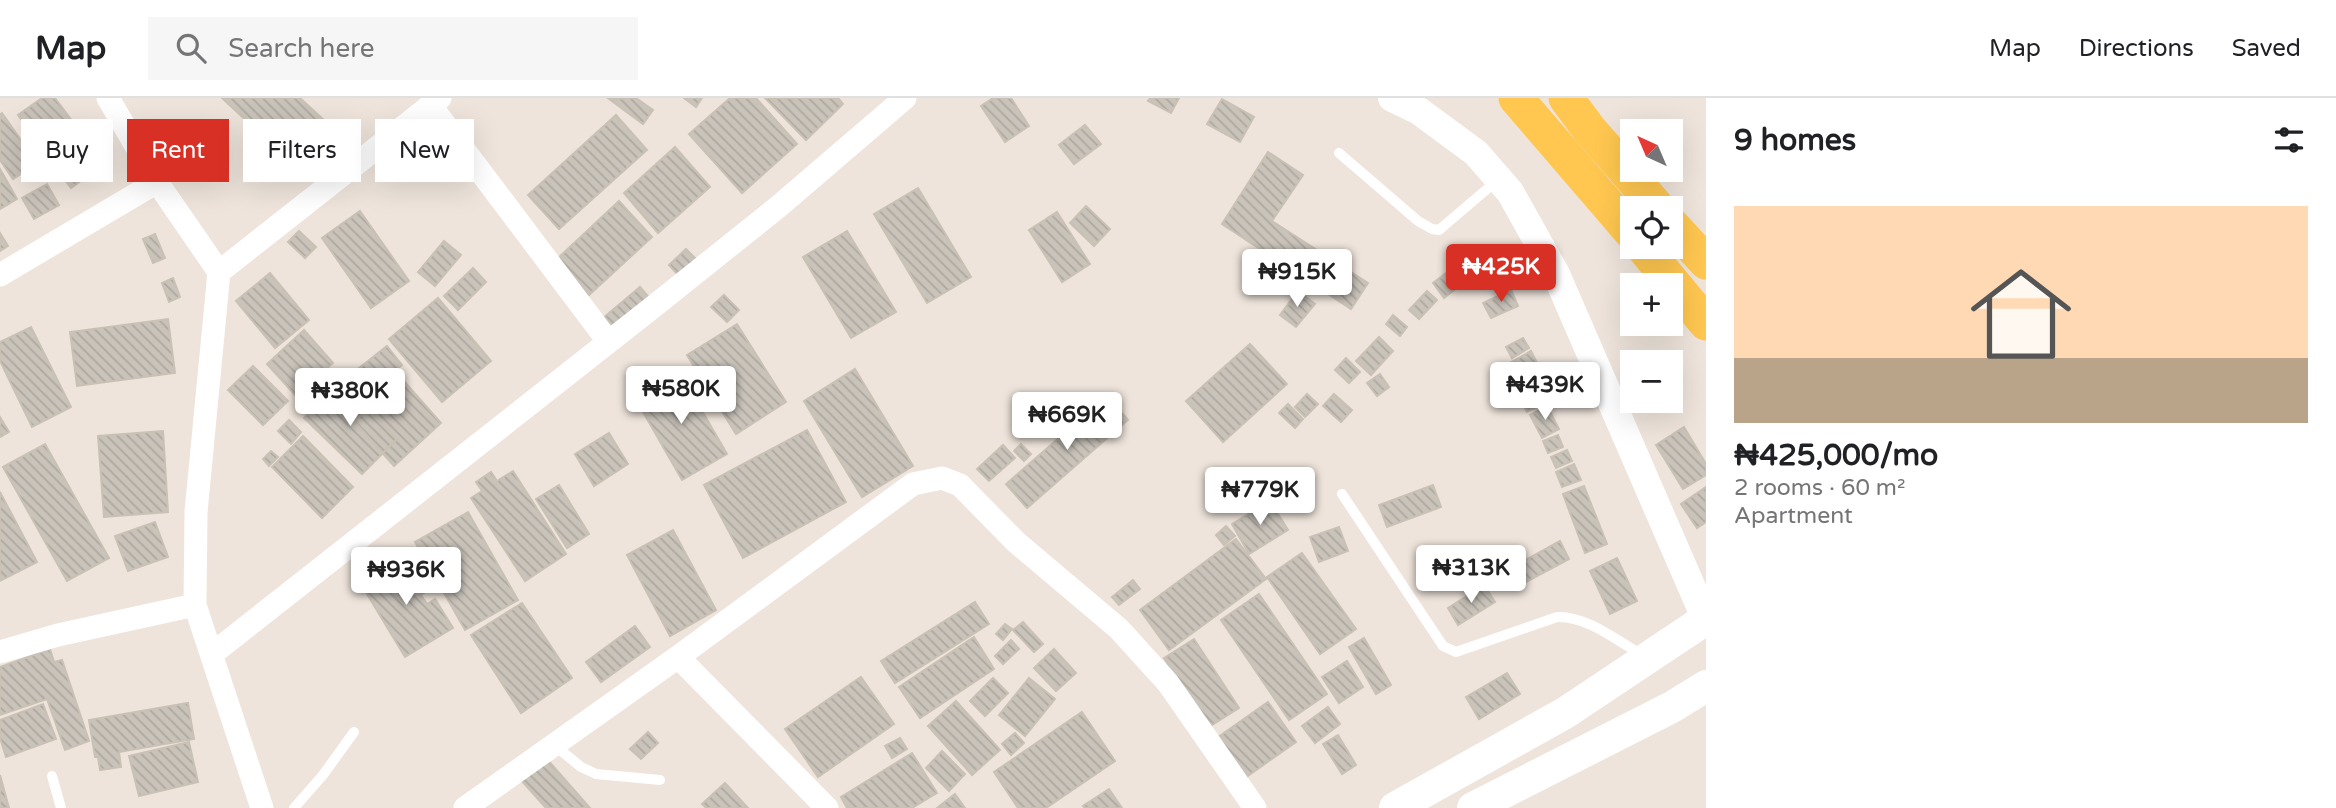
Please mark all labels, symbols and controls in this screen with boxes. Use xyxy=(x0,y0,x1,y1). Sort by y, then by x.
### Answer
search box xyxy=(148,17,638,80)
text: Map xyxy=(35,29,106,68)
icon: search xyxy=(172,29,210,67)
text: Search here xyxy=(228,33,374,64)
text: Map xyxy=(1989,34,2041,63)
text: Directions xyxy=(2079,34,2194,63)
text: Saved xyxy=(2232,34,2301,63)
chip: Buy xyxy=(21,119,113,182)
chip: Rent xyxy=(127,119,229,182)
chip: Filters xyxy=(243,119,361,182)
chip: New xyxy=(375,119,474,182)
north arrow xyxy=(1620,119,1684,182)
map controls xyxy=(1620,119,1683,413)
icon: filters xyxy=(2270,121,2308,159)
text: 9 homes xyxy=(1734,122,1856,159)
button: locate xyxy=(1620,196,1683,259)
pin: ₦425K xyxy=(1452,244,1550,304)
pin: ₦915K xyxy=(1248,250,1346,309)
icon: home xyxy=(1958,251,2084,377)
text: ₦425K xyxy=(1462,253,1540,281)
text: ₦915K xyxy=(1258,258,1336,286)
button: + xyxy=(1620,273,1683,336)
button: − xyxy=(1620,350,1683,413)
pin: ₦439K xyxy=(1496,362,1594,422)
pin: ₦580K xyxy=(632,366,730,426)
pin: ₦380K xyxy=(301,368,399,428)
text: ₦439K xyxy=(1506,371,1584,399)
text: ₦580K xyxy=(642,375,720,403)
text: ₦380K xyxy=(311,377,389,405)
pin: ₦669K xyxy=(1018,392,1116,452)
text: ₦669K xyxy=(1028,401,1106,429)
text: ₦425,000/mo xyxy=(1734,437,1938,474)
pin: ₦779K xyxy=(1211,468,1309,527)
text: 2 rooms · 60 m² xyxy=(1734,474,1905,502)
text: ₦779K xyxy=(1221,476,1299,504)
text: Apartment xyxy=(1734,502,1853,530)
pin: ₦313K xyxy=(1422,546,1520,605)
pin: ₦936K xyxy=(357,547,455,607)
text: ₦313K xyxy=(1432,554,1510,582)
text: ₦936K xyxy=(367,556,445,584)

